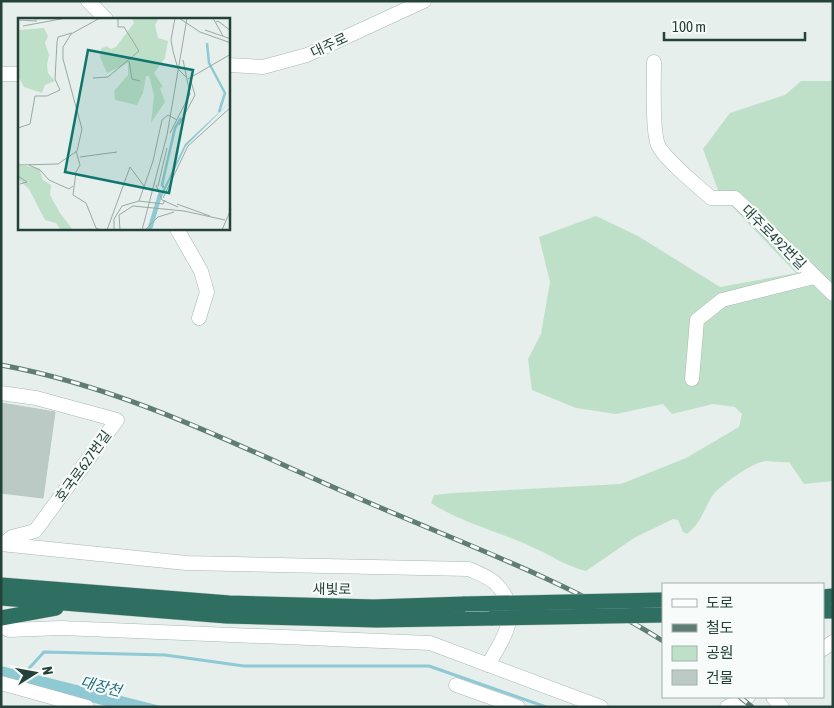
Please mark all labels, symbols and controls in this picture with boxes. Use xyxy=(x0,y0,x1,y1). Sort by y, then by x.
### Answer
scale bar xyxy=(664,10,805,42)
inset map xyxy=(18,18,230,230)
text: 100 m xyxy=(672,18,706,35)
street label: 대주로 xyxy=(308,30,350,60)
street label: 대주로492번길 xyxy=(739,202,809,272)
street label: 호국로627번길 xyxy=(52,427,114,505)
street label: 새빛로 xyxy=(313,581,352,597)
legend xyxy=(662,583,824,698)
text: 도로 xyxy=(706,594,734,611)
text: 철도 xyxy=(706,619,734,636)
text: 공원 xyxy=(706,644,734,661)
north arrow xyxy=(10,648,60,698)
text: N xyxy=(39,665,56,676)
text: 건물 xyxy=(706,669,734,686)
water label: 대장천 xyxy=(79,673,125,700)

